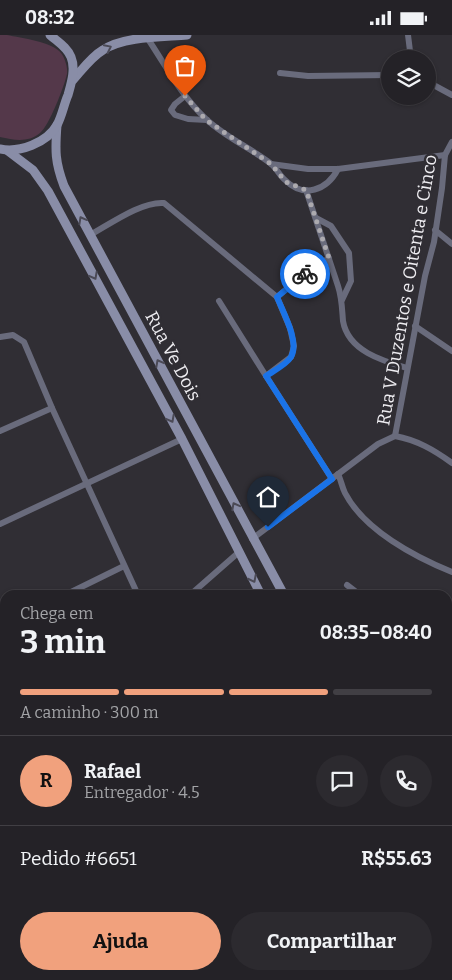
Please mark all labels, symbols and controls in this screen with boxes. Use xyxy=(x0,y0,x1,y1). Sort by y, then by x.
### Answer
text: 08:32 xyxy=(25,6,75,29)
one-way arrow xyxy=(103,44,112,54)
pin xyxy=(164,45,206,96)
map controls xyxy=(381,50,436,105)
button: layers xyxy=(381,50,436,105)
icon: bag xyxy=(171,52,199,80)
street label: Rua V Duzentos e Oitenta e Cinco xyxy=(372,153,442,427)
one-way arrow xyxy=(78,216,88,225)
courier xyxy=(280,249,330,299)
icon: bike xyxy=(291,260,319,288)
one-way arrow xyxy=(88,271,98,280)
street label: Rua Ve Dois xyxy=(140,308,206,404)
one-way arrow xyxy=(155,359,165,368)
one-way arrow xyxy=(165,413,175,422)
pin xyxy=(247,476,289,527)
icon: home xyxy=(254,483,282,511)
one-way arrow xyxy=(231,503,241,512)
one-way arrow xyxy=(247,574,257,583)
text: Chega em xyxy=(20,604,93,623)
text: 08:35–08:40 xyxy=(320,621,432,644)
text: 3 min xyxy=(20,623,106,661)
text: A caminho · 300 m xyxy=(20,703,158,722)
button: chat xyxy=(316,755,368,807)
button: phone xyxy=(380,755,432,807)
text: Rafael xyxy=(84,760,141,783)
text: R xyxy=(40,769,52,792)
text: Entregador · 4.5 xyxy=(84,783,199,802)
text: Pedido #6651 xyxy=(20,847,137,870)
text: R$55.63 xyxy=(361,847,432,870)
button: Ajuda xyxy=(20,912,221,970)
button: Compartilhar xyxy=(231,912,432,970)

